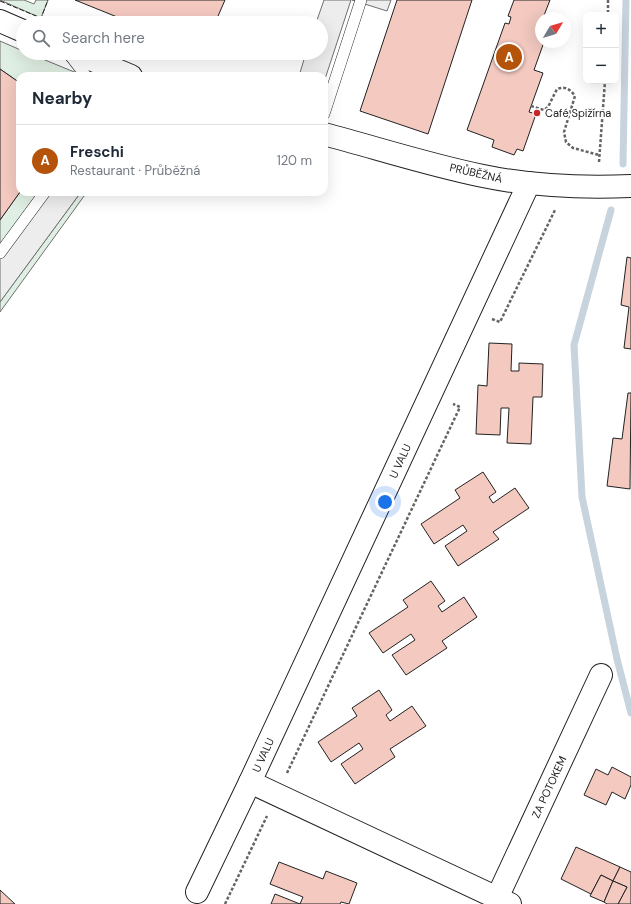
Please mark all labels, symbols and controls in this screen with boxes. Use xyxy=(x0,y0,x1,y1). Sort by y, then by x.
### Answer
north arrow xyxy=(535,12,571,48)
map controls xyxy=(583,12,619,84)
button: + xyxy=(583,12,619,48)
search box xyxy=(16,16,328,60)
icon: search xyxy=(30,27,52,49)
text: Search here xyxy=(62,28,145,48)
pin: A xyxy=(496,42,522,72)
button: − xyxy=(583,48,619,84)
text: Nearby xyxy=(32,87,92,109)
place label: Café Spižírna xyxy=(545,106,611,120)
marker: Café Spižírna xyxy=(532,108,542,118)
text: Freschi xyxy=(70,142,124,162)
text: A xyxy=(40,152,50,169)
text: 120 m xyxy=(277,152,312,169)
street label: PRŮBĚŽNÁ xyxy=(448,159,504,186)
text: Restaurant · Průběžná xyxy=(70,162,200,179)
street label: U VALU xyxy=(386,442,414,480)
your location xyxy=(375,492,395,512)
street label: U VALU xyxy=(249,736,277,774)
street label: ZA POTOKEM xyxy=(529,754,569,820)

